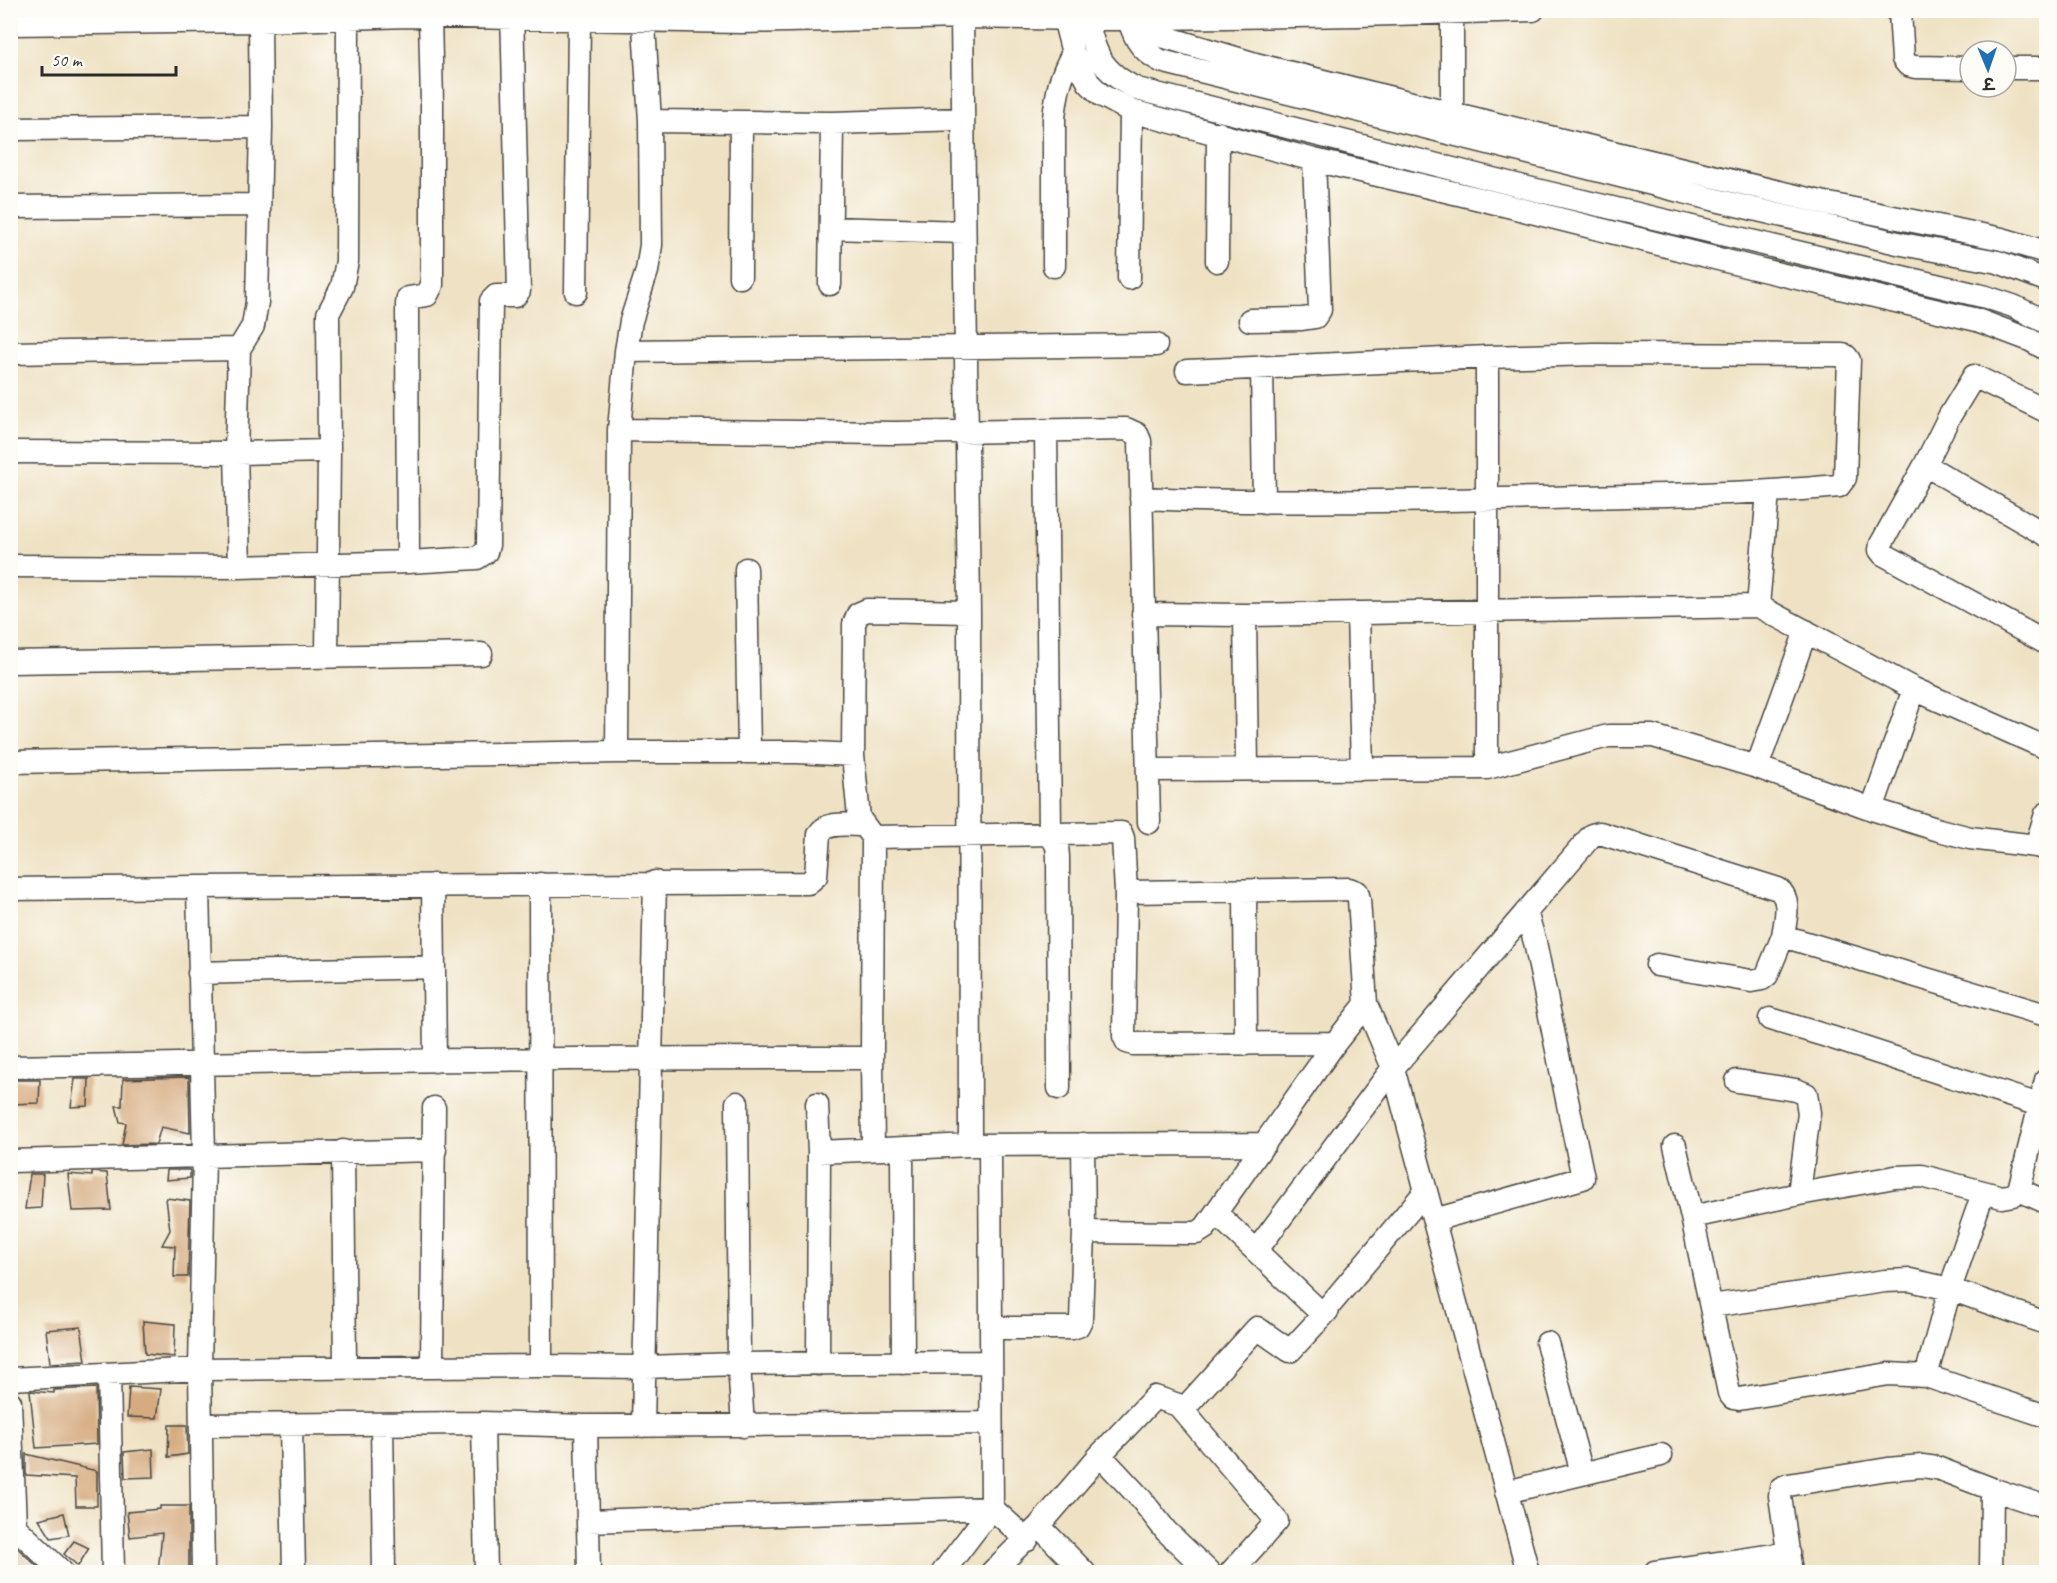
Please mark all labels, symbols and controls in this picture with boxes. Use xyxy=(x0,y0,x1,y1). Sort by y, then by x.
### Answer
scale bar xyxy=(42,39,176,77)
north arrow xyxy=(1958,39,2018,99)
text: 50 m xyxy=(51,49,84,71)
text: उ xyxy=(1981,73,1996,93)

